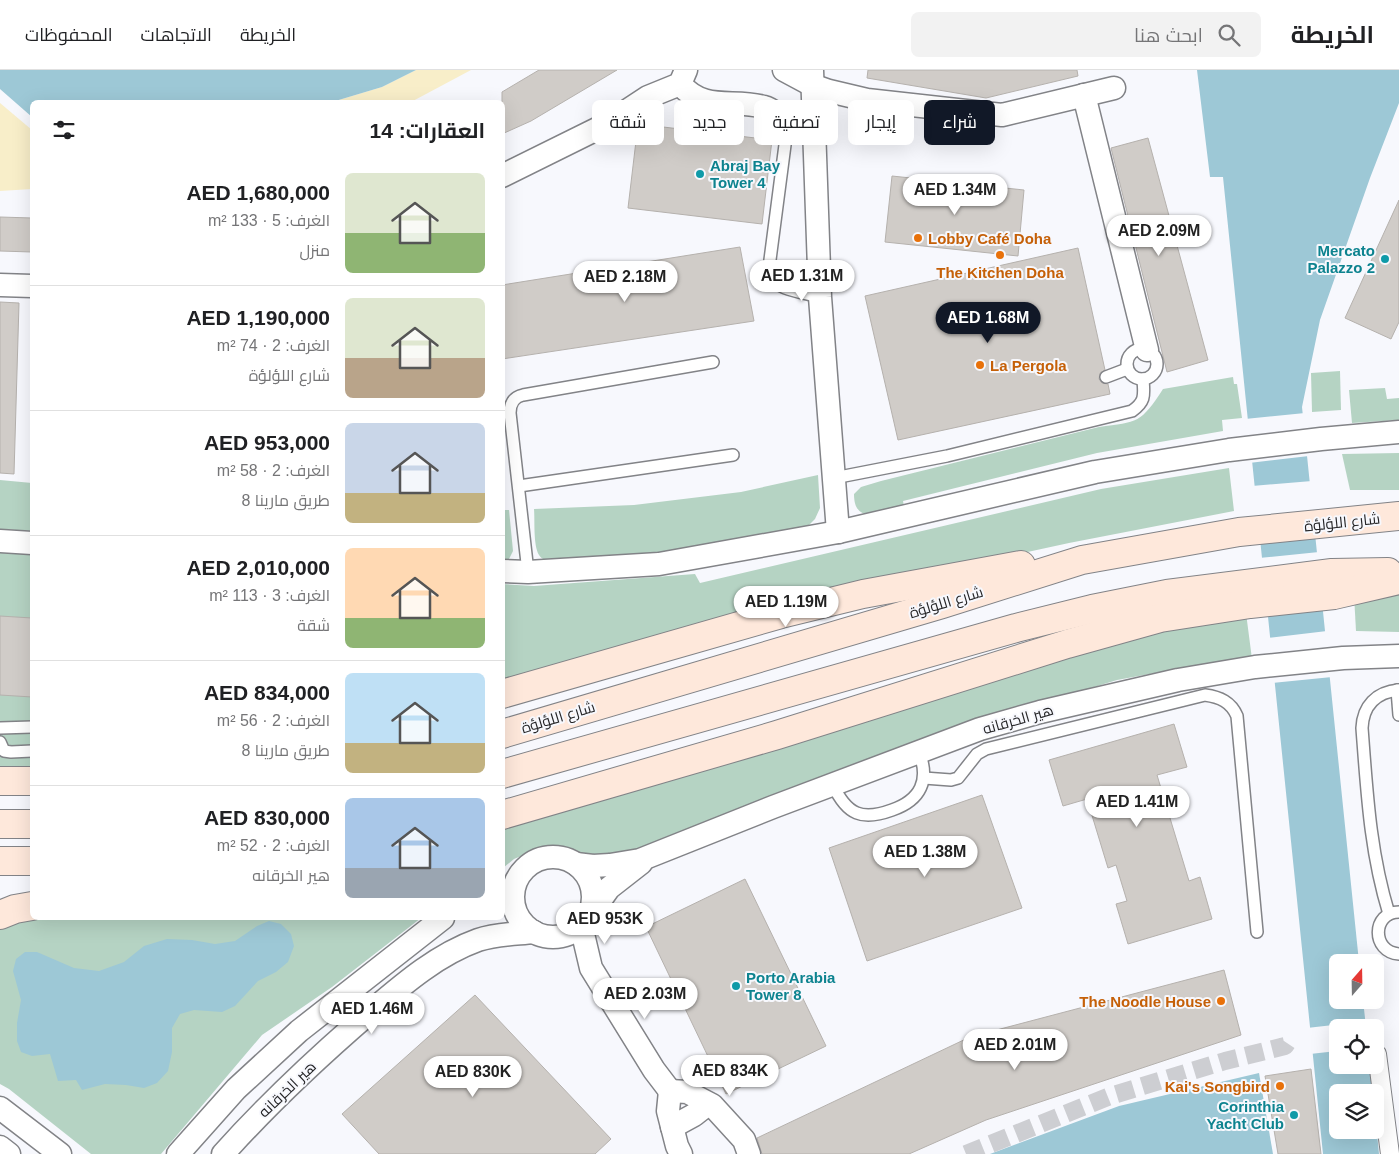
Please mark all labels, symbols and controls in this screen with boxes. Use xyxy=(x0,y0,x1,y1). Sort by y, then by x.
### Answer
search box xyxy=(911,12,1261,57)
icon: search xyxy=(1215,21,1243,49)
text: الخريطة xyxy=(1291,21,1374,48)
text: المحفوظات xyxy=(25,25,113,45)
text: الاتجاهات xyxy=(141,25,212,45)
text: الخريطة xyxy=(240,25,296,45)
text: ابحث هنا xyxy=(1134,25,1203,46)
chip: شقة xyxy=(592,100,664,145)
chip: جديد xyxy=(674,100,744,145)
chip: تصفية xyxy=(754,100,838,145)
chip: إيجار xyxy=(848,100,914,145)
chip: شراء xyxy=(924,100,995,145)
icon: filters xyxy=(50,116,78,144)
text: العقارات: 14 xyxy=(370,119,485,142)
place label: Abraj Bay Tower 4 xyxy=(710,157,781,191)
marker: Abraj Bay Tower 4 xyxy=(694,168,706,180)
pin: AED 1.34M xyxy=(898,174,1012,216)
text: AED 1,680,000 xyxy=(186,181,330,204)
text: AED 1.34M xyxy=(914,181,996,198)
icon: home xyxy=(385,193,445,253)
text: الغرف: 5 · 133 m² xyxy=(208,212,330,229)
pin: AED 2.09M xyxy=(1102,214,1216,257)
text: AED 2.09M xyxy=(1118,222,1200,239)
place label: Lobby Café Doha xyxy=(928,230,1052,247)
marker: Lobby Café Doha xyxy=(912,232,924,244)
text: منزل xyxy=(300,242,330,259)
place label: Mercato Palazzo 2 xyxy=(1307,242,1375,276)
marker: The Kitchen Doha xyxy=(994,249,1006,261)
marker: Mercato Palazzo 2 xyxy=(1379,253,1391,265)
pin: AED 2.18M xyxy=(568,260,682,303)
pin: AED 1.31M xyxy=(745,260,859,302)
place label: The Kitchen Doha xyxy=(936,264,1064,281)
text: AED 1.31M xyxy=(761,267,843,284)
text: AED 2.18M xyxy=(584,268,666,285)
pin: AED 1.68M xyxy=(931,302,1045,344)
text: AED 1,190,000 xyxy=(186,306,330,329)
text: AED 1.68M xyxy=(947,309,1029,326)
icon: home xyxy=(385,318,445,378)
text: الغرف: 2 · 74 m² xyxy=(217,337,330,354)
place label: La Pergola xyxy=(990,357,1067,374)
marker: La Pergola xyxy=(974,359,986,371)
text: شارع اللؤلؤة xyxy=(249,367,330,384)
text: AED 953,000 xyxy=(204,431,330,454)
icon: home xyxy=(385,443,445,503)
text: الغرف: 2 · 58 m² xyxy=(217,462,330,479)
text: طريق مارينا 8 xyxy=(241,492,330,509)
street label: شارع اللؤلؤة xyxy=(1303,510,1381,537)
text: AED 2,010,000 xyxy=(186,556,330,579)
icon: home xyxy=(385,568,445,628)
street label: شارع اللؤلؤة xyxy=(907,583,986,624)
pin: AED 1.19M xyxy=(729,586,843,628)
text: الغرف: 3 · 113 m² xyxy=(209,587,330,604)
text: AED 1.19M xyxy=(745,593,827,610)
text: شقة xyxy=(297,617,330,634)
text: AED 834,000 xyxy=(204,681,330,704)
icon: home xyxy=(385,693,445,753)
street label: شارع اللؤلؤة xyxy=(519,698,598,739)
street label: هير الخرقانه xyxy=(981,701,1056,738)
text: الغرف: 2 · 56 m² xyxy=(217,712,330,729)
text: طريق مارينا 8 xyxy=(241,742,330,759)
pin: AED 1.41M xyxy=(1080,786,1194,828)
text: AED 1.41M xyxy=(1096,793,1178,810)
text: AED 830,000 xyxy=(204,806,330,829)
icon: home xyxy=(385,818,445,878)
pin: AED 1.38M xyxy=(868,836,982,878)
text: الغرف: 2 · 52 m² xyxy=(217,837,330,854)
text: AED 1.38M xyxy=(884,843,966,860)
text: هير الخرقانه xyxy=(252,867,330,884)
pin: AED 953K xyxy=(553,902,657,945)
text: AED 953K xyxy=(567,910,643,927)
north arrow xyxy=(1329,954,1384,1009)
map controls xyxy=(1329,954,1384,1139)
place label: Porto Arabia Tower 8 xyxy=(746,969,836,1003)
pin: AED 2.03M xyxy=(588,978,702,1020)
marker: Porto Arabia Tower 8 xyxy=(730,980,742,992)
text: AED 2.03M xyxy=(604,985,686,1002)
pin: AED 1.46M xyxy=(315,992,429,1035)
place label: The Noodle House xyxy=(1079,993,1211,1010)
marker: The Noodle House xyxy=(1215,995,1227,1007)
text: AED 1.46M xyxy=(331,1000,413,1017)
button: locate xyxy=(1329,1019,1384,1074)
pin: AED 2.01M xyxy=(958,1028,1072,1071)
text: AED 2.01M xyxy=(974,1036,1056,1053)
pin: AED 834K xyxy=(678,1054,782,1097)
pin: AED 830K xyxy=(421,1056,525,1098)
street label: هير الخرقانه xyxy=(255,1058,320,1121)
text: AED 834K xyxy=(692,1062,768,1079)
text: AED 830K xyxy=(435,1063,511,1080)
place label: Kai's Songbird xyxy=(1165,1078,1270,1095)
marker: Kai's Songbird xyxy=(1274,1080,1286,1092)
button: layers xyxy=(1329,1084,1384,1139)
place label: Corinthia Yacht Club xyxy=(1206,1098,1285,1132)
marker: Corinthia Yacht Club xyxy=(1288,1109,1300,1121)

